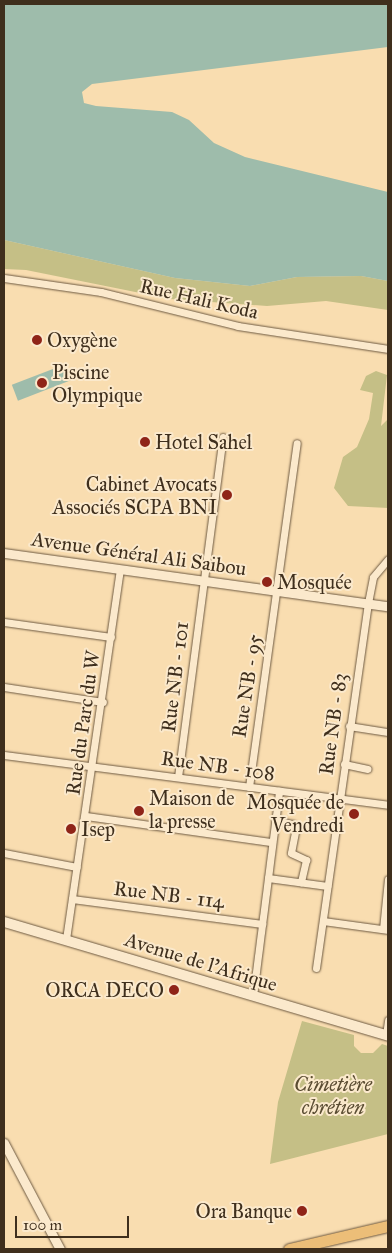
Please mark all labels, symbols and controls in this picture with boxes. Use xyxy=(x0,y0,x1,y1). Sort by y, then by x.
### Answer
street label: Rue Hali Koda xyxy=(137,274,261,324)
place label: Oxygène xyxy=(47,328,117,352)
marker: Oxygène xyxy=(31,334,43,346)
place label: Piscine Olympique xyxy=(52,360,142,407)
marker: Piscine Olympique xyxy=(36,377,48,389)
place label: Hotel Sahel xyxy=(155,430,252,454)
marker: Hotel Sahel xyxy=(139,436,151,448)
place label: Cabinet Avocats Associés SCPA BNI xyxy=(52,472,217,519)
marker: Cabinet Avocats Associés SCPA BNI xyxy=(221,489,233,501)
street label: Avenue Général Ali Saibou xyxy=(30,527,248,581)
place label: Mosquée xyxy=(277,570,352,594)
marker: Mosquée xyxy=(261,576,273,588)
street label: Rue NB - 101 xyxy=(156,620,194,734)
street label: Rue NB - 95 xyxy=(227,633,267,739)
street label: Rue du Parc du W xyxy=(61,649,105,797)
street label: Rue NB - 83 xyxy=(314,671,352,777)
street label: Rue NB - 108 xyxy=(160,746,276,786)
place label: Maison de la presse xyxy=(149,787,235,834)
place label: Mosquée de Vendredi xyxy=(247,790,344,837)
marker: Maison de la presse xyxy=(133,805,145,817)
marker: Mosquée de Vendredi xyxy=(348,808,360,820)
place label: Isep xyxy=(81,817,115,841)
marker: Isep xyxy=(65,823,77,835)
street label: Rue NB - 114 xyxy=(112,876,226,914)
street label: Avenue de l'Afrique xyxy=(122,927,280,997)
place label: ORCA DECO xyxy=(45,978,164,1002)
marker: ORCA DECO xyxy=(168,984,180,996)
park label: Cimetière chrétien xyxy=(294,1072,372,1119)
place label: Ora Banque xyxy=(196,1199,292,1223)
marker: Ora Banque xyxy=(296,1205,308,1217)
scale bar xyxy=(18,1206,131,1238)
text: 100 m xyxy=(23,1216,62,1234)

